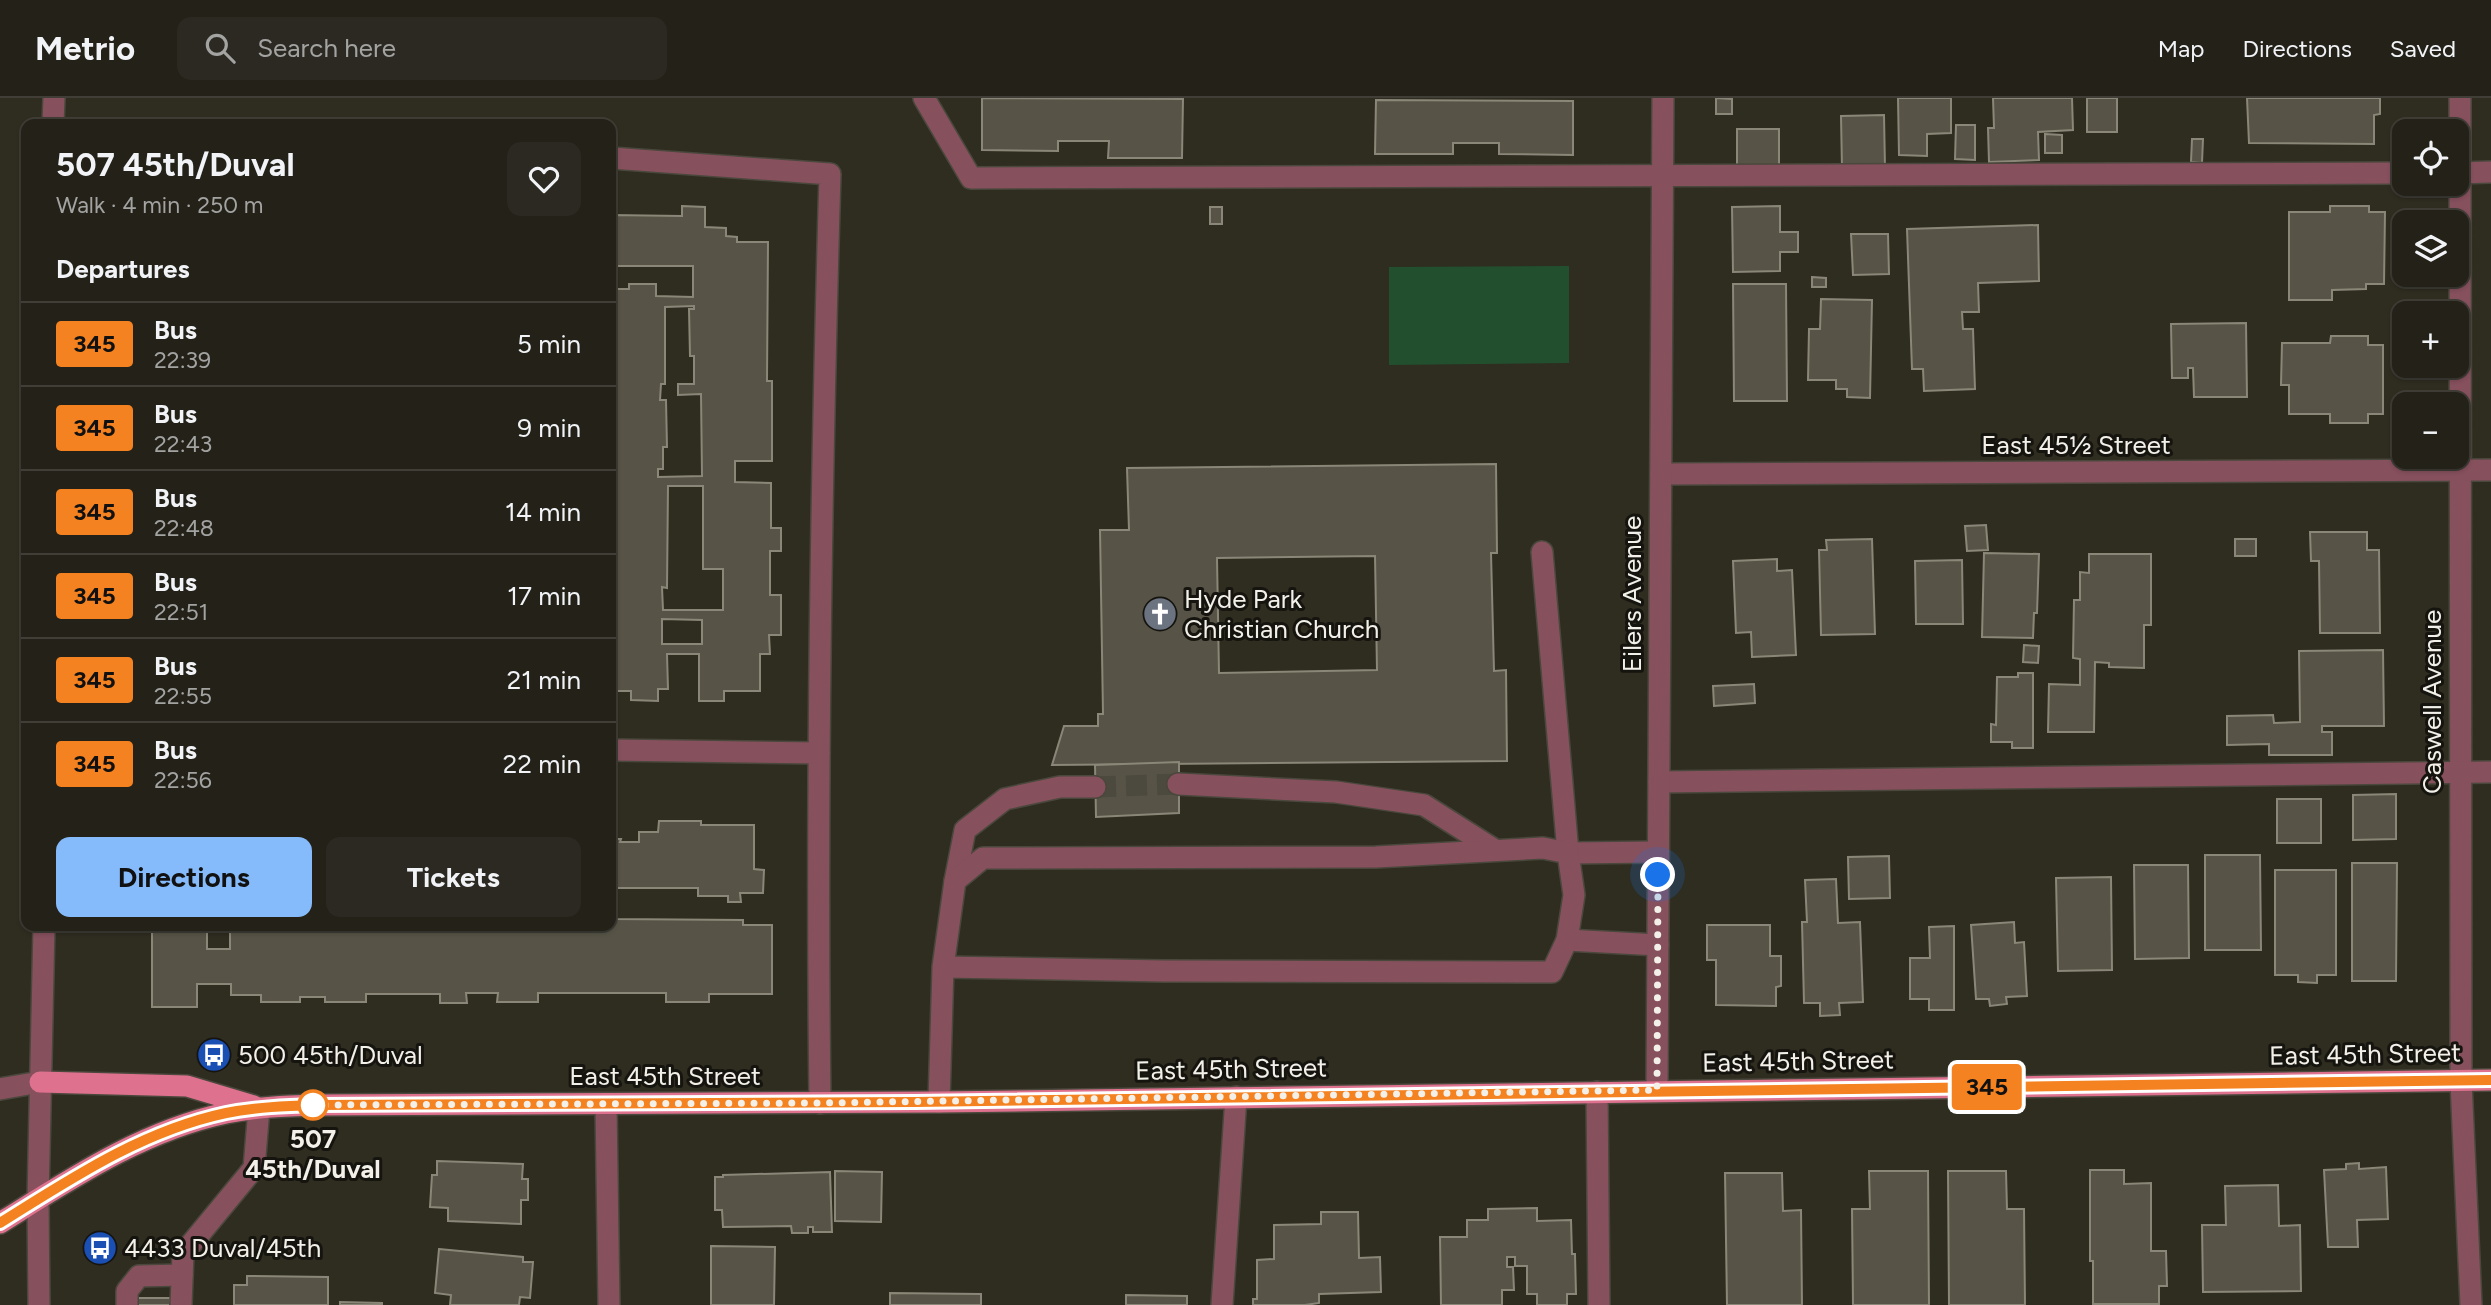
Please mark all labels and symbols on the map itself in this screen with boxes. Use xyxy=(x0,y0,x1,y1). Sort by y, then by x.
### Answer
street label: East 45½ Street xyxy=(1981,429,2171,461)
street label: Eilers Avenue xyxy=(1616,516,1648,672)
place label: Hyde Park Christian Church xyxy=(1184,583,1379,645)
church icon: Hyde Park Christian Church xyxy=(1141,595,1179,633)
street label: Caswell Avenue xyxy=(2416,610,2448,794)
your location xyxy=(1640,857,1675,892)
bus stop icon: 500 45th/Duval xyxy=(195,1036,233,1074)
street label: East 45th Street xyxy=(2269,1036,2461,1072)
place label: 500 45th/Duval xyxy=(238,1039,423,1071)
street label: East 45th Street xyxy=(1702,1043,1894,1079)
street label: East 45th Street xyxy=(1135,1051,1327,1087)
street label: East 45th Street xyxy=(569,1060,761,1092)
line badge: 345 xyxy=(1947,1064,2027,1110)
marker: 507 45th/Duval xyxy=(298,1090,328,1120)
place label: 507 45th/Duval xyxy=(245,1123,381,1185)
bus stop icon: 4433 Duval/45th xyxy=(81,1229,119,1267)
place label: 4433 Duval/45th xyxy=(124,1232,321,1264)

